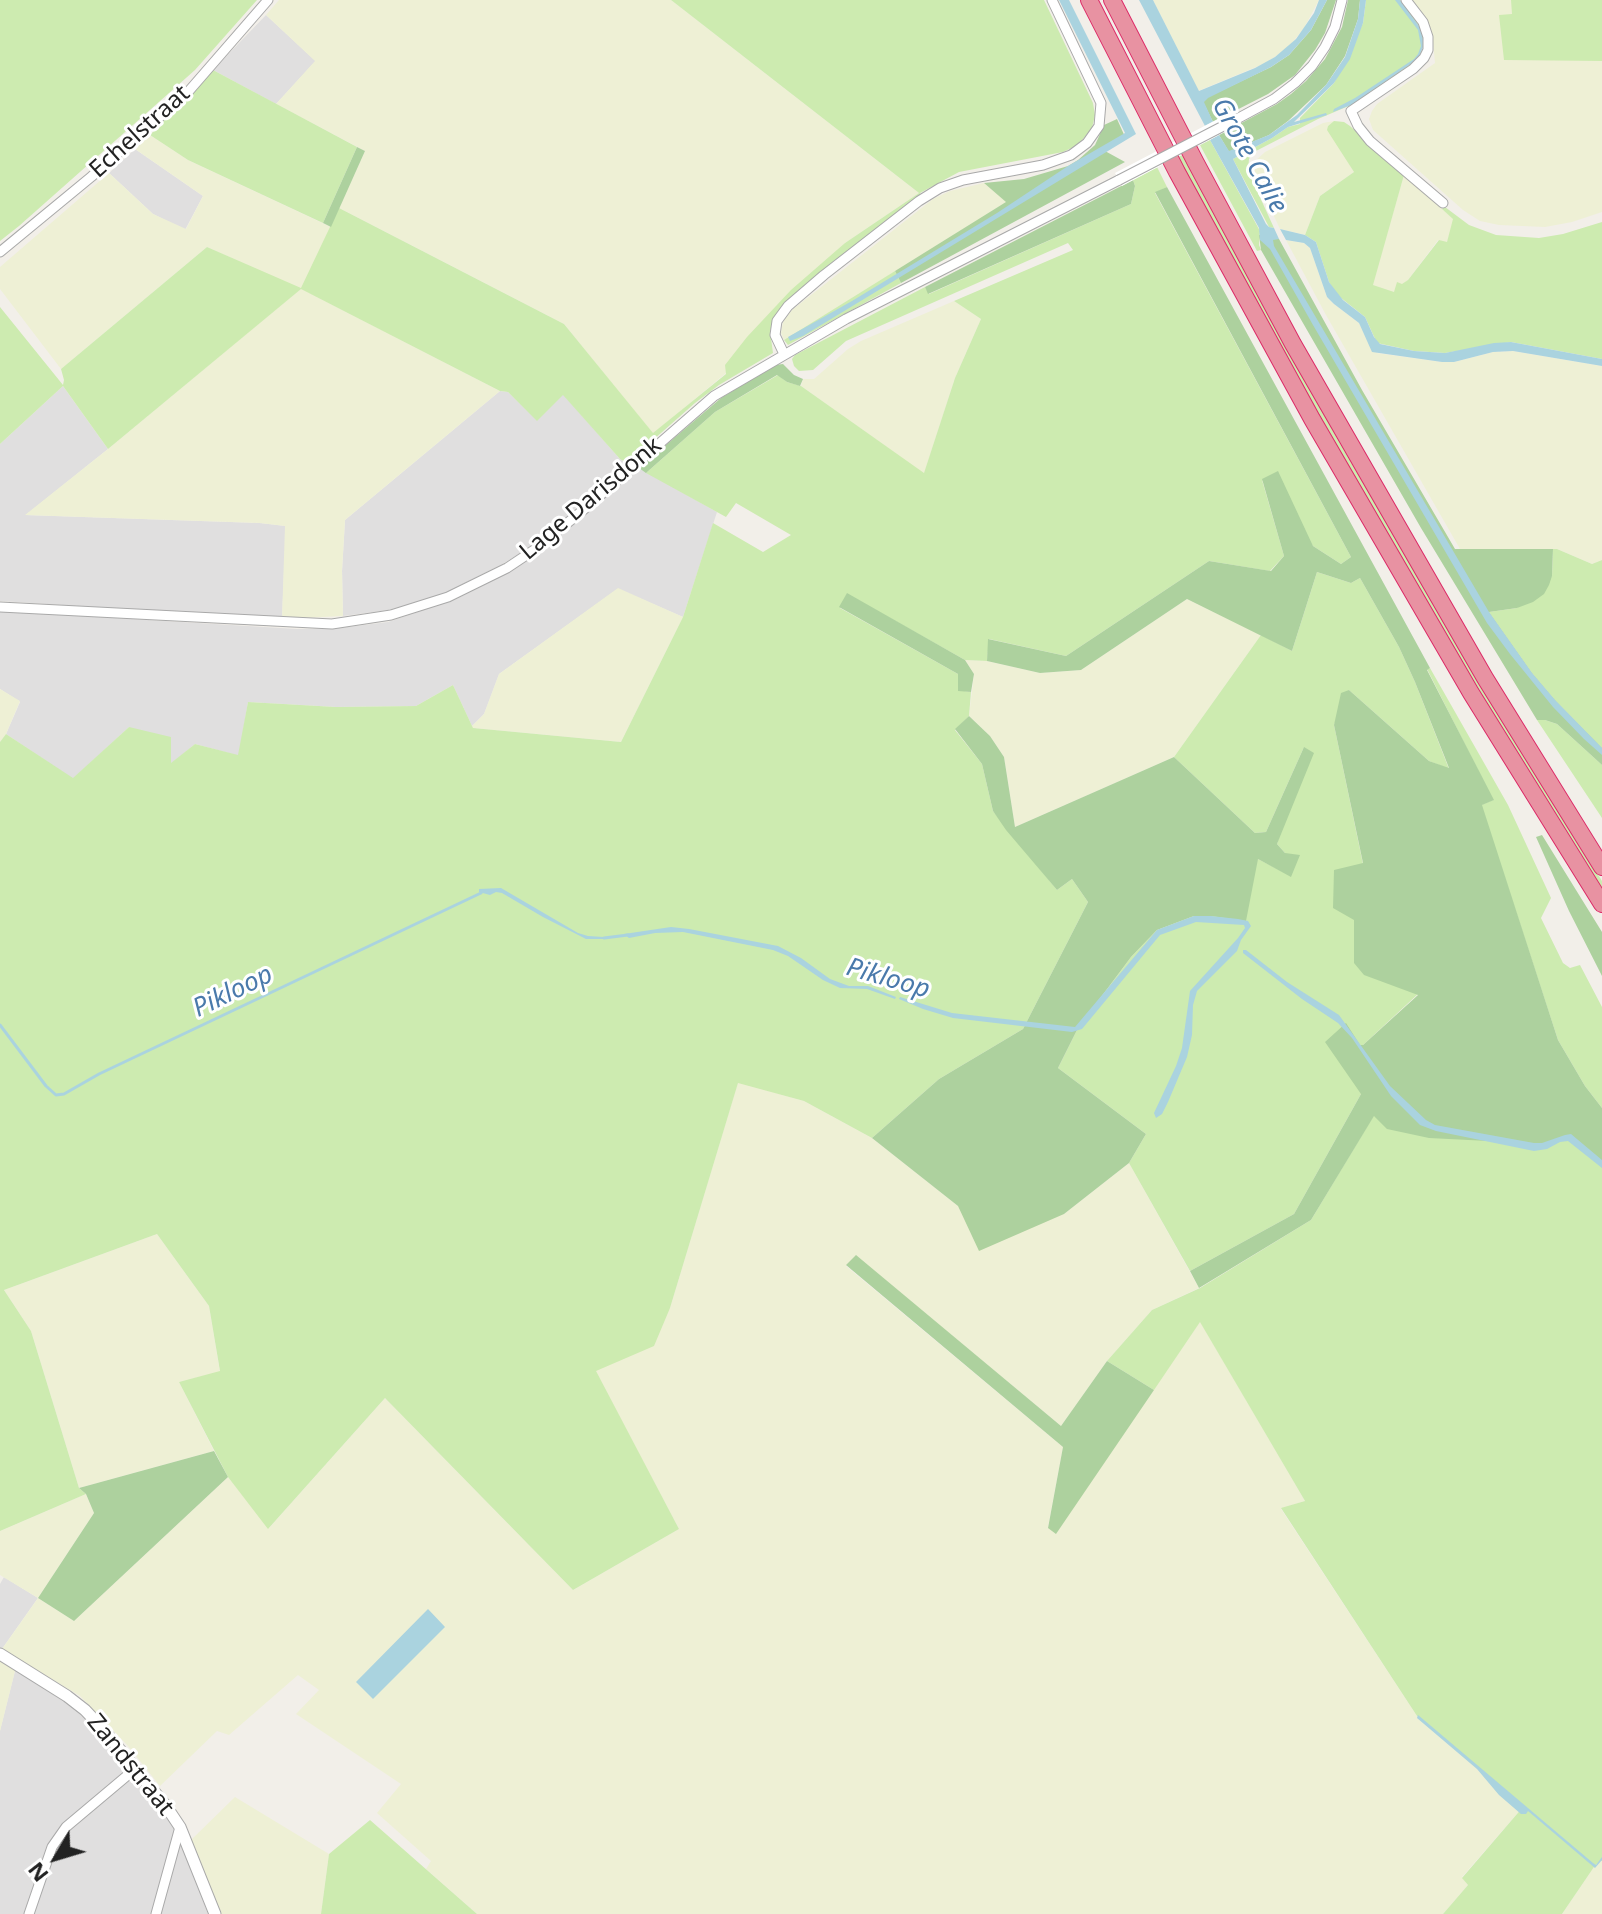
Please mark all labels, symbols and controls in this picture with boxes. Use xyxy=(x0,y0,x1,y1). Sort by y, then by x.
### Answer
street label: Echelstraat xyxy=(84,80,196,184)
water label: Grote Calie xyxy=(1205,93,1293,219)
street label: Lage Darisdonk xyxy=(514,431,668,567)
water label: Pikloop xyxy=(843,952,933,1006)
water label: Pikloop xyxy=(188,959,278,1025)
street label: Zandstraat xyxy=(80,1709,180,1821)
north arrow xyxy=(16,1818,96,1898)
text: N xyxy=(20,1856,54,1889)

